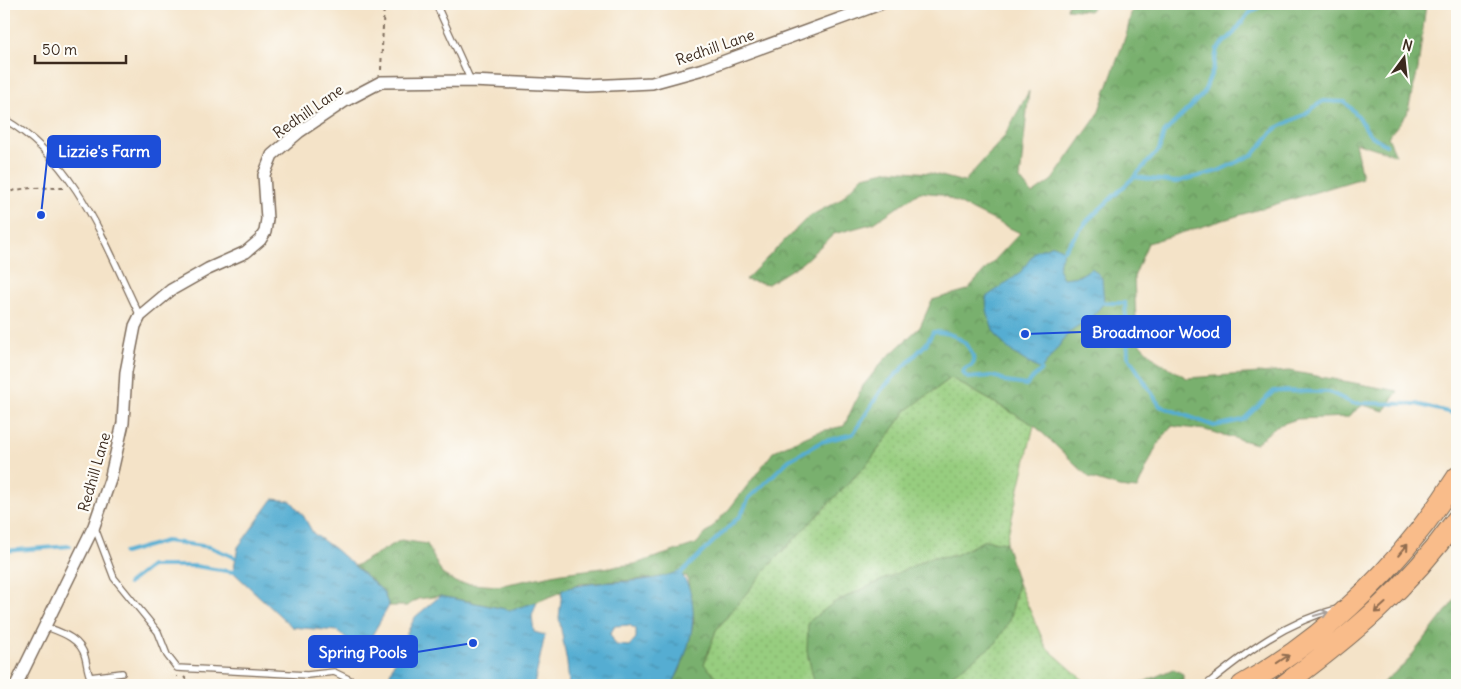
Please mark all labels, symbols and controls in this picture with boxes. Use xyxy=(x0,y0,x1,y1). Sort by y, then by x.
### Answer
street label: Redhill Lane xyxy=(673,25,757,69)
scale bar xyxy=(35,32,126,64)
north arrow xyxy=(1378,32,1428,82)
text: N xyxy=(1400,35,1414,55)
text: 50 m xyxy=(42,40,77,59)
street label: Redhill Lane xyxy=(269,80,347,142)
callout: Lizzie's Farm xyxy=(48,136,160,167)
text: Lizzie's Farm xyxy=(58,141,150,161)
callout: Broadmoor Wood xyxy=(1082,316,1230,347)
text: Broadmoor Wood xyxy=(1092,322,1221,342)
street label: Redhill Lane xyxy=(74,430,114,514)
one-way arrow xyxy=(1398,544,1409,557)
one-way arrow xyxy=(1373,602,1386,614)
one-way arrow xyxy=(1312,608,1328,618)
callout: Spring Pools xyxy=(309,636,417,667)
text: Spring Pools xyxy=(319,642,407,663)
one-way arrow xyxy=(1276,654,1290,664)

